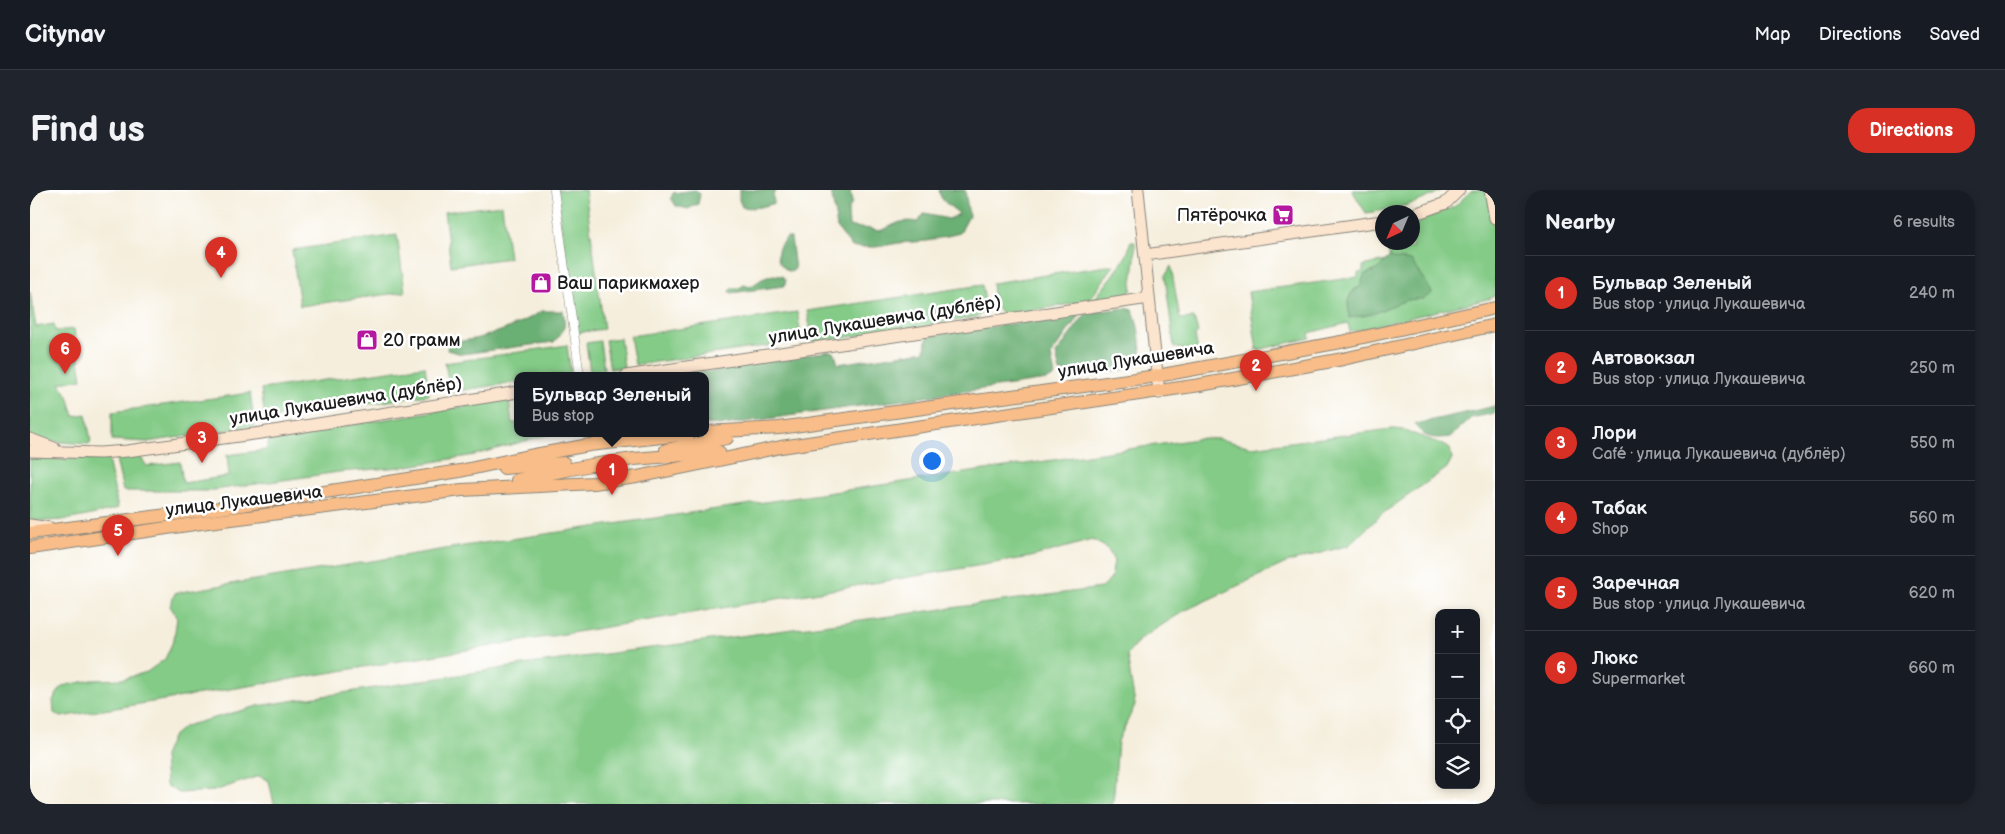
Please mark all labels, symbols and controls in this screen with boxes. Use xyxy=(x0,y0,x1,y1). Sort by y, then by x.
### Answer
text: Citynav xyxy=(25,20,106,49)
text: Map xyxy=(1755,24,1791,45)
text: Directions xyxy=(1819,24,1901,45)
text: Saved xyxy=(1929,24,1980,45)
button: Directions xyxy=(1848,108,1975,153)
text: Find us xyxy=(30,109,145,152)
supermarket icon: Пятёрочка xyxy=(1271,203,1295,227)
place label: Пятёрочка xyxy=(1177,205,1267,226)
north arrow xyxy=(1375,205,1420,250)
text: Nearby xyxy=(1545,210,1615,235)
text: 6 results xyxy=(1893,213,1955,232)
pin: 4 xyxy=(205,237,237,278)
shop icon: Ваш парикмахер xyxy=(529,271,553,295)
text: Бульвар Зеленый xyxy=(1592,272,1752,295)
place label: Ваш парикмахер xyxy=(557,273,699,294)
text: 1 xyxy=(1558,284,1564,303)
text: 240 m xyxy=(1909,284,1955,303)
street label: улица Лукашевича (дублёр) xyxy=(767,291,1003,349)
text: Bus stop · улица Лукашевича xyxy=(1592,295,1805,314)
shop icon: 20 грамм xyxy=(355,328,379,352)
place label: 20 грамм xyxy=(383,330,461,351)
pin: 6 xyxy=(49,333,81,374)
street label: улица Лукашевича xyxy=(1057,337,1216,383)
text: Автовокзал xyxy=(1592,347,1695,370)
pin: 2 xyxy=(1240,350,1272,391)
text: 2 xyxy=(1556,359,1566,378)
text: 250 m xyxy=(1909,359,1955,378)
text: Bus stop · улица Лукашевича xyxy=(1592,370,1805,389)
street label: улица Лукашевича (дублёр) xyxy=(228,372,464,430)
popup xyxy=(514,372,709,437)
text: Бульвар Зеленый xyxy=(531,384,692,407)
text: Bus stop xyxy=(531,407,594,426)
pin: 3 xyxy=(186,422,218,463)
text: Лори xyxy=(1592,422,1637,445)
text: 3 xyxy=(1556,434,1566,453)
text: 550 m xyxy=(1910,434,1955,453)
text: Café · улица Лукашевича (дублёр) xyxy=(1592,445,1846,464)
your location xyxy=(919,448,945,474)
pin: 1 xyxy=(596,454,628,495)
street label: улица Лукашевича xyxy=(164,481,324,521)
text: Табак xyxy=(1592,497,1647,520)
text: 4 xyxy=(1556,509,1566,528)
text: 560 m xyxy=(1909,509,1955,528)
pin: 5 xyxy=(102,515,134,556)
text: Shop xyxy=(1592,520,1629,539)
text: Заречная xyxy=(1592,572,1680,595)
text: 5 xyxy=(1556,584,1566,603)
text: 620 m xyxy=(1909,584,1955,603)
text: Bus stop · улица Лукашевича xyxy=(1592,595,1805,614)
map controls xyxy=(1435,609,1480,789)
button: + xyxy=(1435,609,1480,654)
text: Люкс xyxy=(1592,647,1638,670)
button: − xyxy=(1435,654,1480,699)
text: 6 xyxy=(1556,659,1566,678)
text: 660 m xyxy=(1908,659,1955,678)
text: Supermarket xyxy=(1592,670,1685,689)
button: locate xyxy=(1435,699,1480,744)
button: layers xyxy=(1435,744,1480,789)

